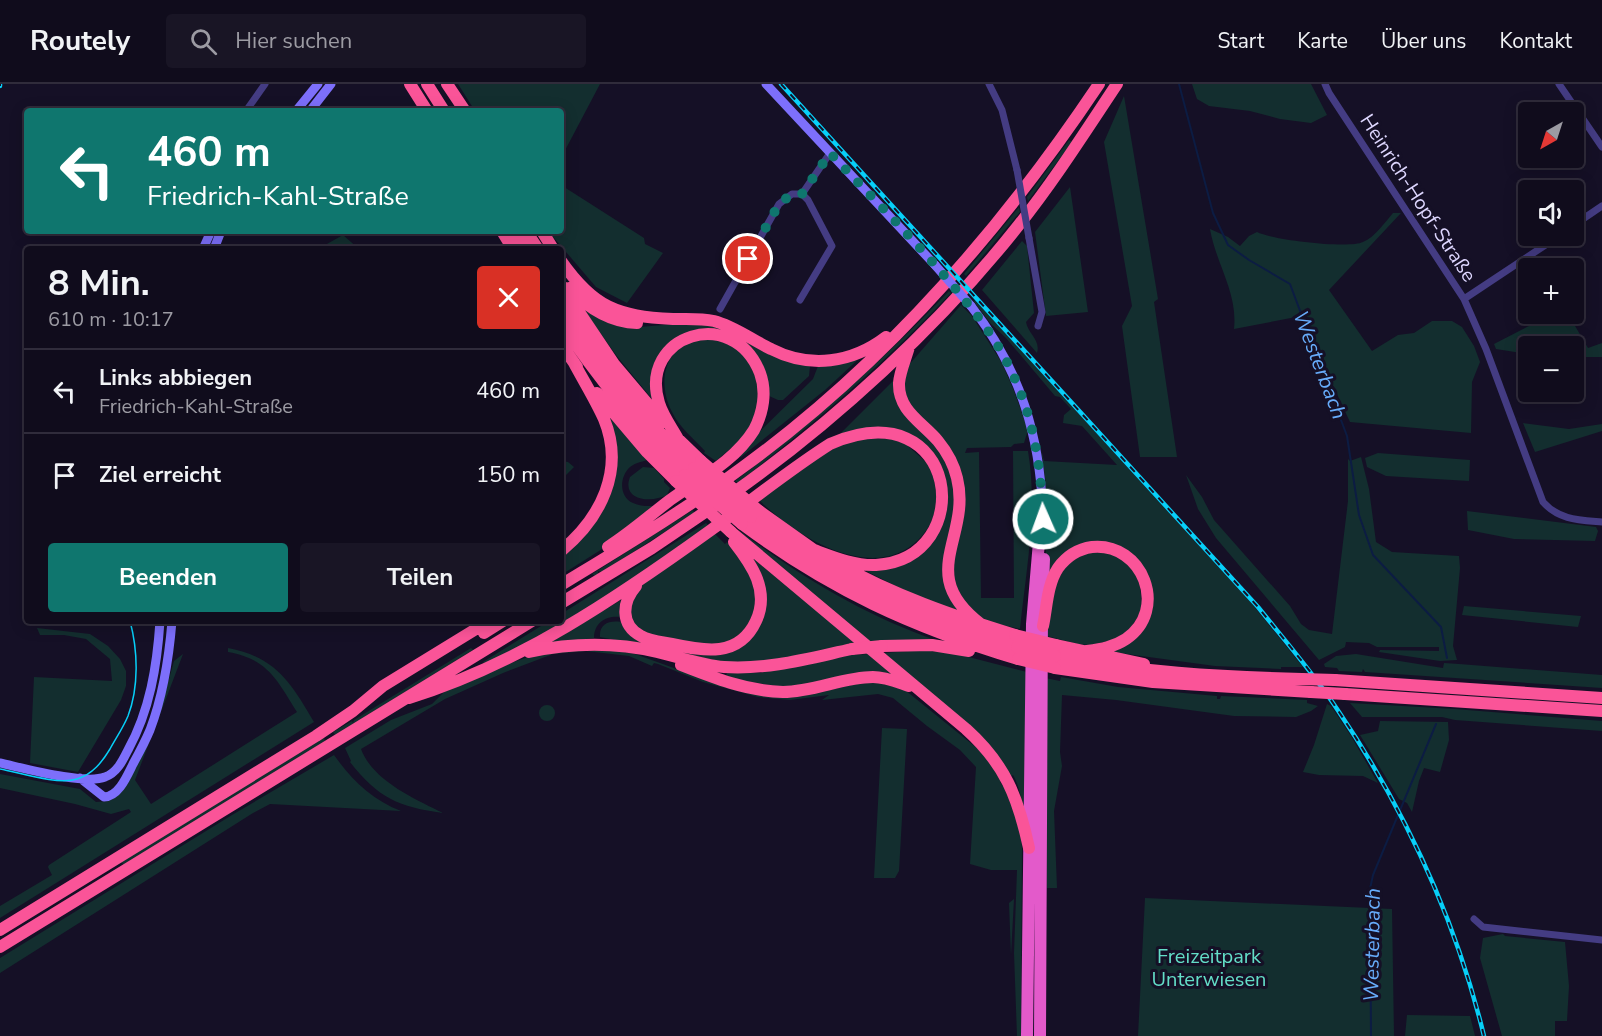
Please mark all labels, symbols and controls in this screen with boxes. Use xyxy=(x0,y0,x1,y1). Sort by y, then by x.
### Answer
search box xyxy=(166,14,586,68)
text: Routely xyxy=(30,22,130,60)
icon: search xyxy=(187,25,220,58)
text: Hier suchen xyxy=(235,26,352,56)
text: Start xyxy=(1217,27,1264,55)
text: Karte xyxy=(1297,27,1348,55)
text: Über uns xyxy=(1381,27,1466,55)
text: Kontakt xyxy=(1499,27,1572,55)
north arrow xyxy=(1518,102,1584,168)
map controls xyxy=(1518,102,1584,402)
street label: Heinrich-Hopf-Straße xyxy=(1354,109,1482,287)
text: 460 m xyxy=(147,124,271,181)
icon: left xyxy=(48,132,126,210)
text: Friedrich-Kahl-Straße xyxy=(147,178,409,215)
button: sound xyxy=(1518,180,1584,246)
pin xyxy=(722,233,773,284)
icon: arrive xyxy=(731,242,764,275)
button: + xyxy=(1518,258,1584,324)
text: 8 Min. xyxy=(48,259,150,308)
button: close xyxy=(477,266,540,329)
text: 610 m · 10:17 xyxy=(48,306,174,333)
water label: Westerbach xyxy=(1287,307,1353,423)
button: − xyxy=(1518,336,1584,402)
text: Links abbiegen xyxy=(99,363,252,393)
icon: left xyxy=(48,375,81,408)
text: 460 m xyxy=(476,376,540,406)
text: Friedrich-Kahl-Straße xyxy=(99,393,293,420)
icon: arrive xyxy=(48,459,81,492)
text: Ziel erreicht xyxy=(99,460,221,490)
text: 150 m xyxy=(476,460,540,490)
position arrow xyxy=(1011,487,1075,551)
button: Beenden xyxy=(48,543,288,612)
button: Teilen xyxy=(300,543,540,612)
water label: Westerbach xyxy=(1357,888,1387,1002)
park label: Freizeitpark Unterwiesen xyxy=(1152,943,1266,993)

